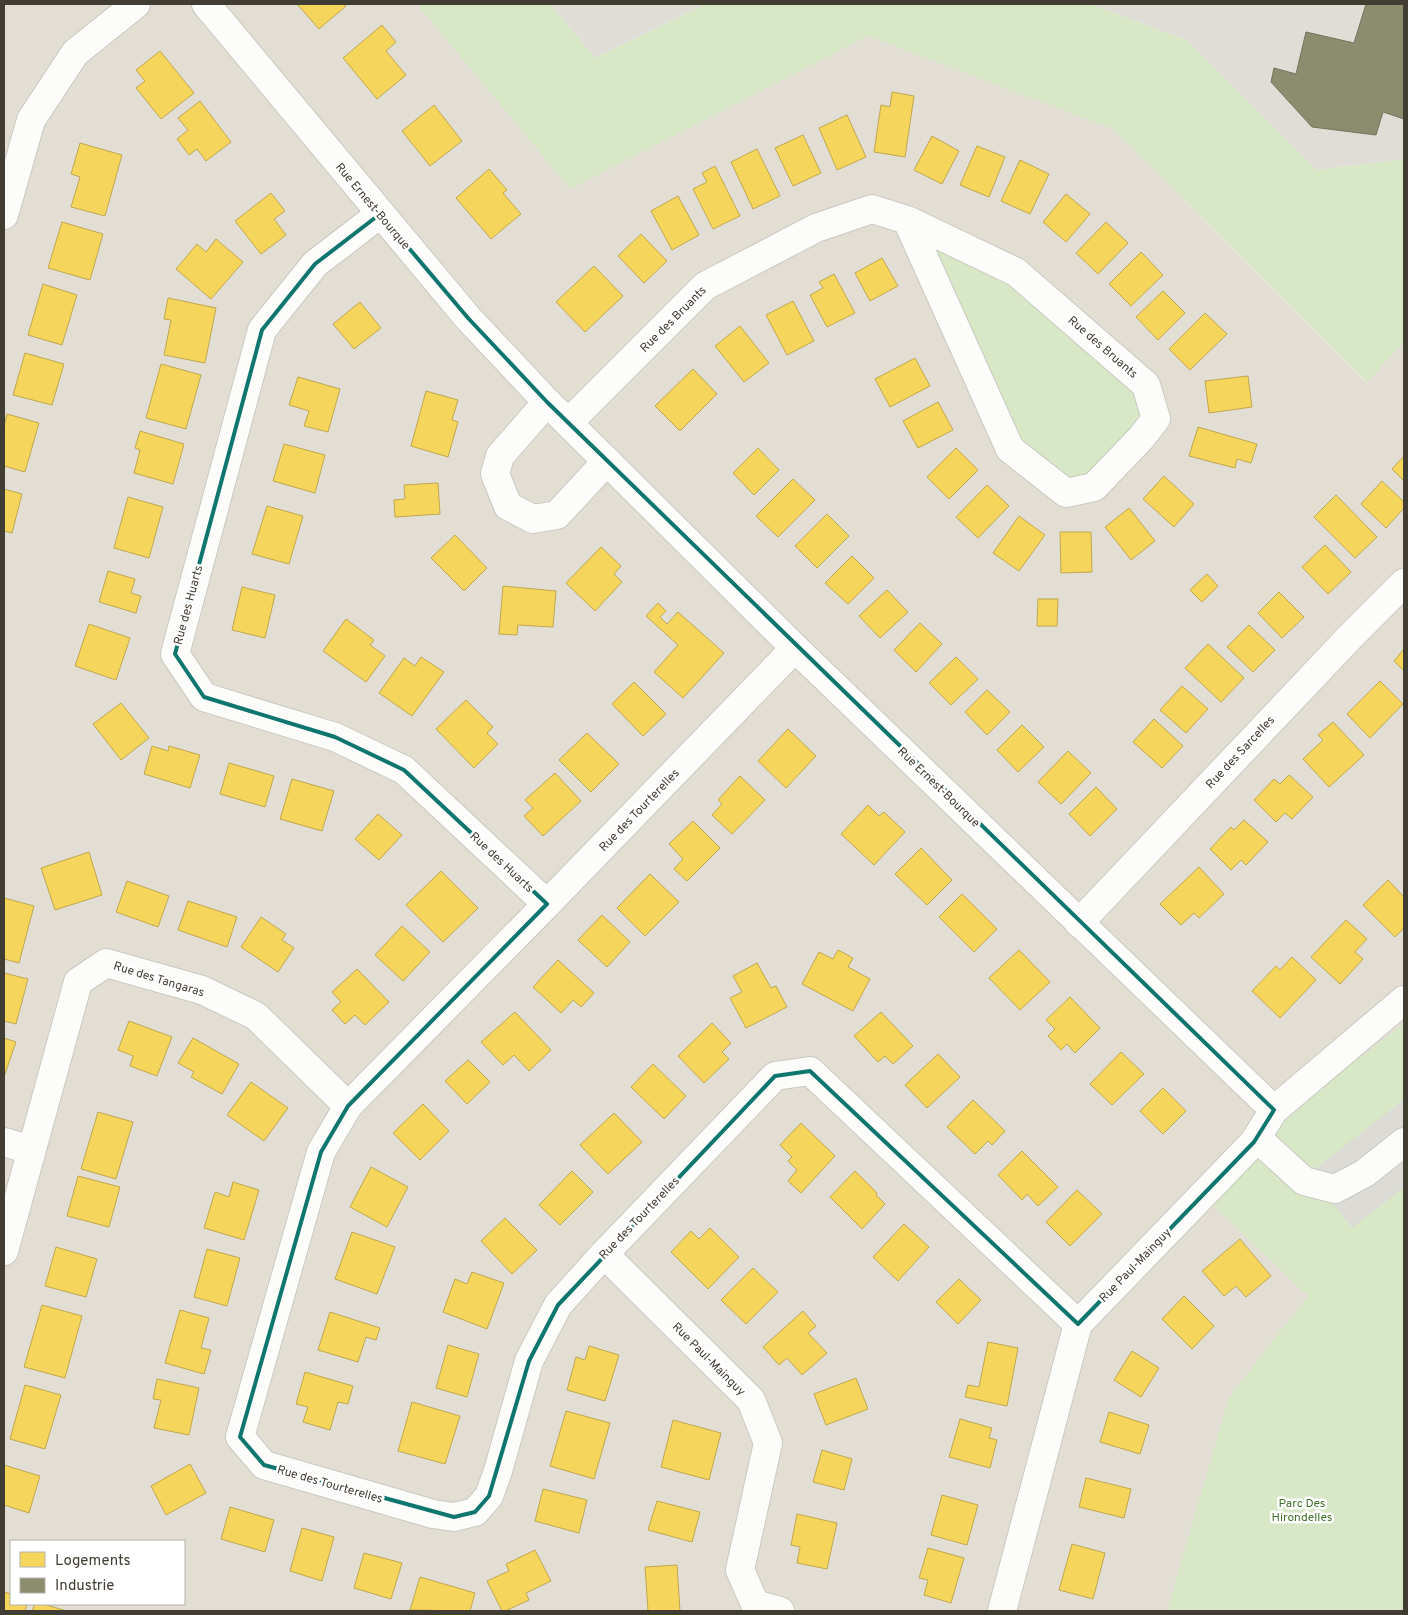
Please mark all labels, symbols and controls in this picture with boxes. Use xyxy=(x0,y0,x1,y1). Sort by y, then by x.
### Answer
street label: Rue Ernest-Bourque xyxy=(331,160,413,253)
street label: Rue des Bruants xyxy=(637,283,710,356)
street label: Rue des Bruants xyxy=(1064,313,1141,383)
street label: Rue des Huarts xyxy=(171,564,207,647)
street label: Rue des Sarcelles xyxy=(1203,713,1279,793)
street label: Rue Ernest-Bourque xyxy=(894,744,983,831)
street label: Rue des Tourterelles xyxy=(596,766,683,856)
street label: Rue des Huarts xyxy=(466,829,537,897)
street label: Rue des Tangaras xyxy=(111,959,206,1001)
street label: Rue des Tourterelles xyxy=(596,1174,683,1264)
street label: Rue Paul-Mainguy xyxy=(1096,1225,1175,1306)
street label: Rue Paul-Mainguy xyxy=(668,1320,748,1400)
street label: Rue des Tourterelles xyxy=(275,1462,384,1508)
park label: Parc Des Hirondelles xyxy=(1272,1496,1332,1526)
legend xyxy=(10,1540,185,1605)
text: Logements xyxy=(55,1552,131,1571)
text: Industrie xyxy=(55,1577,114,1596)

